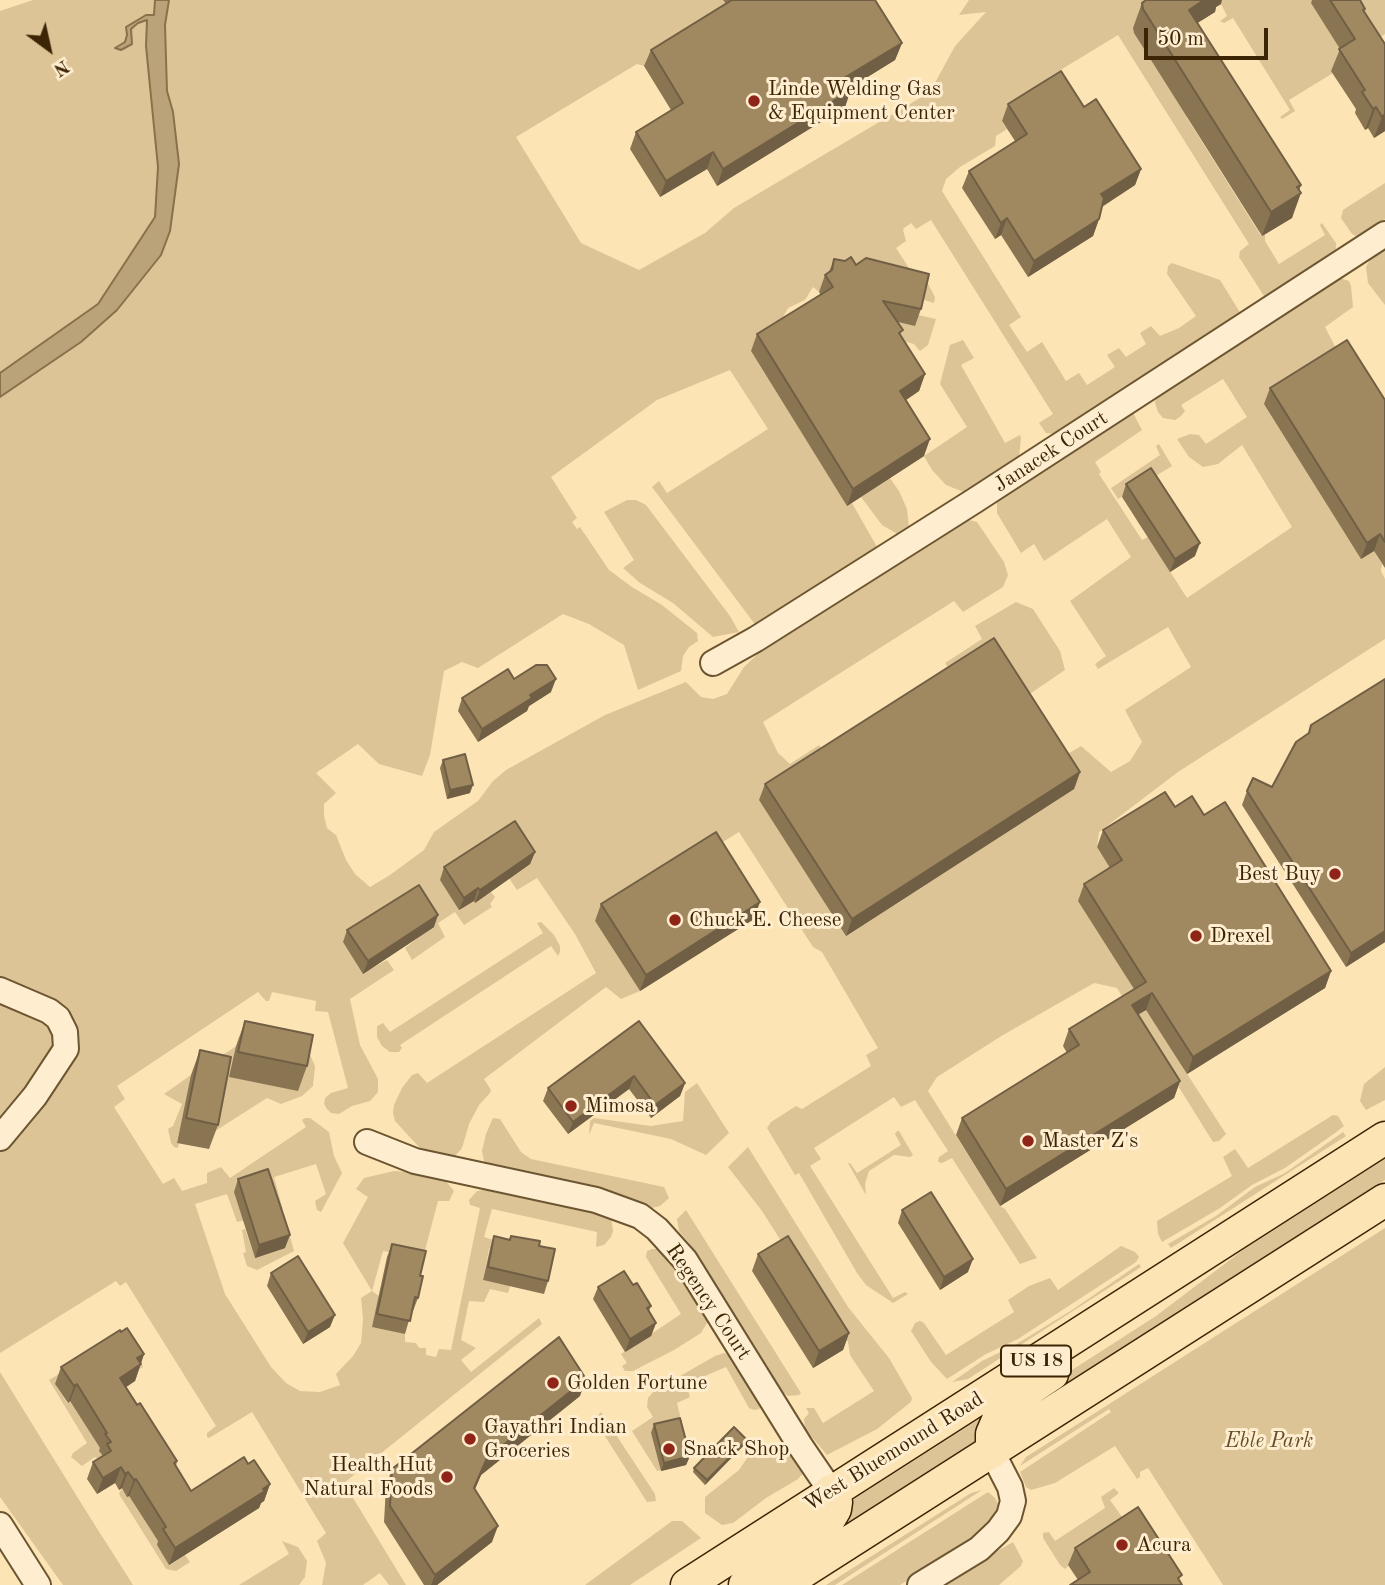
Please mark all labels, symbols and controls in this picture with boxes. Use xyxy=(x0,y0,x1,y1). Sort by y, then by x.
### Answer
north arrow xyxy=(14,14,84,84)
scale bar xyxy=(1147,14,1271,58)
text: 50 m xyxy=(1157,29,1204,50)
text: N xyxy=(49,55,72,79)
place label: Linde Welding Gas & Equipment Center xyxy=(768,76,955,126)
marker: Linde Welding Gas & Equipment Center xyxy=(746,93,762,109)
street label: Janacek Court xyxy=(989,406,1113,498)
place label: Best Buy xyxy=(1238,861,1321,887)
marker: Best Buy xyxy=(1327,866,1343,882)
place label: Chuck E. Cheese xyxy=(689,907,842,933)
marker: Chuck E. Cheese xyxy=(667,912,683,928)
place label: Drexel xyxy=(1210,923,1270,949)
marker: Drexel xyxy=(1188,928,1204,944)
place label: Mimosa xyxy=(585,1093,655,1119)
marker: Mimosa xyxy=(563,1098,579,1114)
place label: Master Z's xyxy=(1042,1128,1138,1154)
marker: Master Z's xyxy=(1020,1133,1036,1149)
street label: Regency Court xyxy=(660,1239,756,1365)
road number: US 18 xyxy=(1001,1345,1071,1376)
place label: Golden Fortune xyxy=(567,1370,707,1396)
marker: Golden Fortune xyxy=(545,1375,561,1391)
street label: West Bluemound Road xyxy=(800,1387,988,1517)
place label: Gayathri Indian Groceries xyxy=(484,1414,627,1464)
park label: Eble Park xyxy=(1225,1428,1313,1454)
marker: Gayathri Indian Groceries xyxy=(462,1431,478,1447)
place label: Snack Shop xyxy=(683,1436,789,1462)
marker: Snack Shop xyxy=(661,1441,677,1457)
place label: Health Hut Natural Foods xyxy=(304,1452,433,1502)
marker: Health Hut Natural Foods xyxy=(439,1469,455,1485)
place label: Acura xyxy=(1136,1532,1191,1558)
marker: Acura xyxy=(1114,1537,1130,1553)

